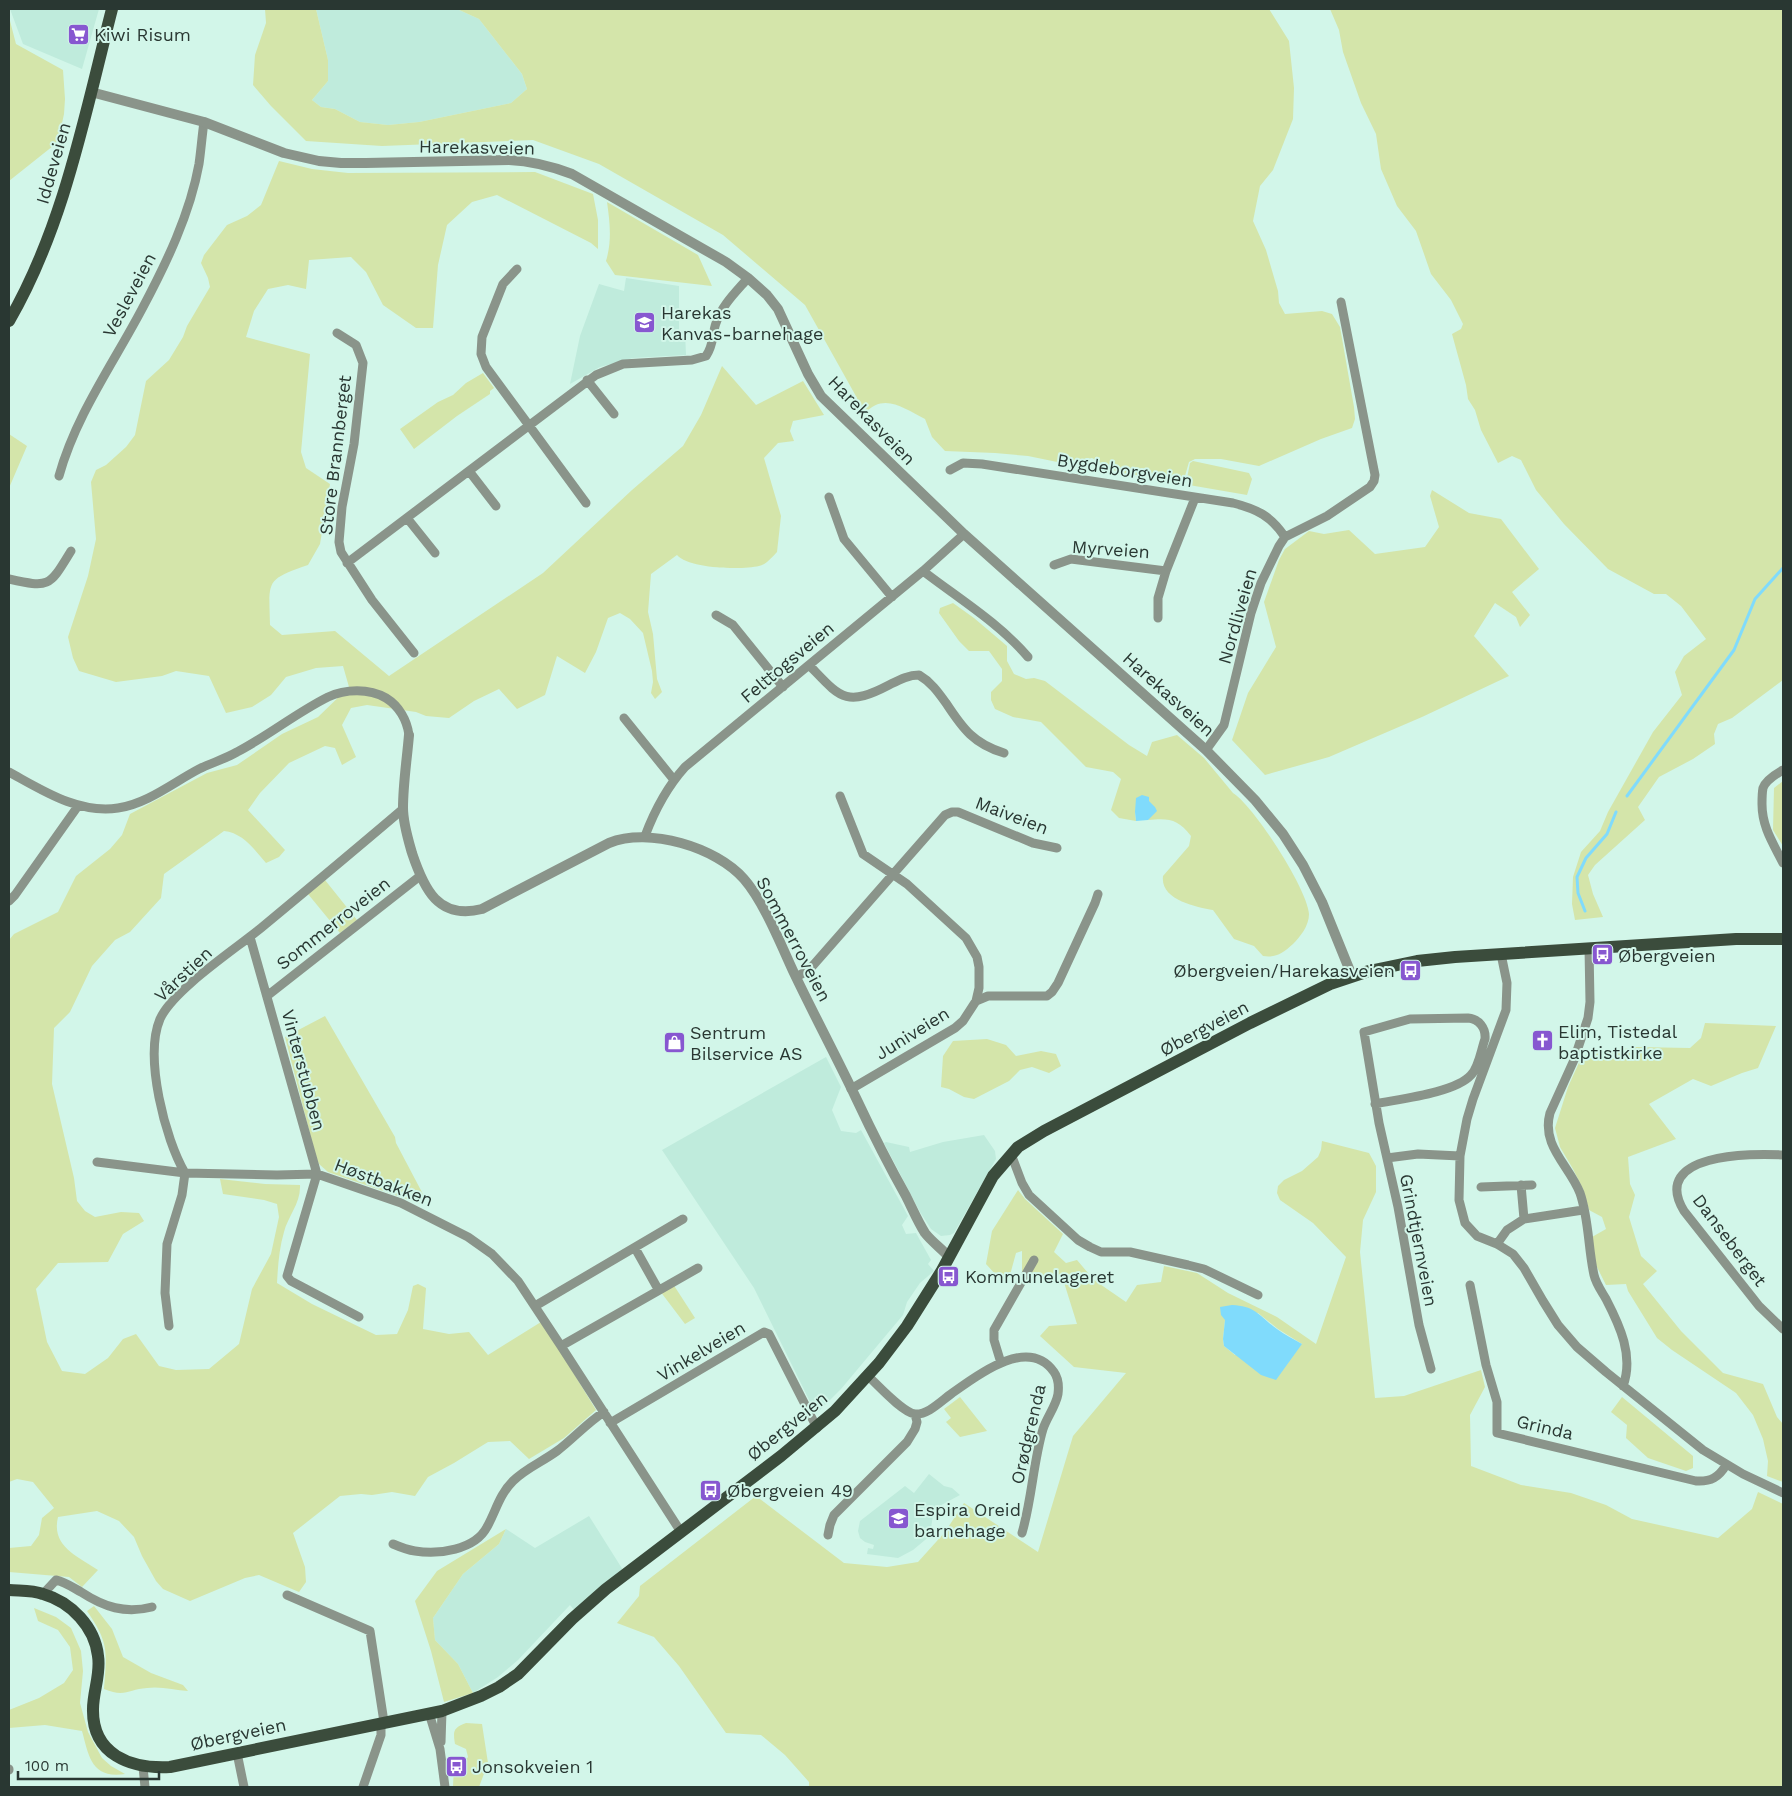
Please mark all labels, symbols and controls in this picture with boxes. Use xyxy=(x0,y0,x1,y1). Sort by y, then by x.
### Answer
supermarket icon: Kiwi Risum xyxy=(66,22,90,46)
place label: Kiwi Risum xyxy=(94,24,191,45)
street label: Iddeveien xyxy=(31,120,75,206)
street label: Harekasveien xyxy=(419,135,535,159)
street label: Vesleveien xyxy=(98,249,160,341)
place label: Harekas Kanvas-barnehage xyxy=(661,302,823,344)
school or university icon: Harekas Kanvas-barnehage xyxy=(633,310,657,334)
street label: Harekasveien xyxy=(824,371,920,469)
street label: Store Brannberget xyxy=(315,374,355,536)
street label: Bygdeborgveien xyxy=(1056,449,1194,491)
street label: Myrveien xyxy=(1071,536,1151,562)
street label: Nordliveien xyxy=(1213,566,1261,666)
street label: Felttogsveien xyxy=(736,617,838,707)
street label: Harekasveien xyxy=(1119,647,1219,741)
street label: Maiveien xyxy=(973,792,1051,838)
street label: Sommerroveien xyxy=(272,872,394,974)
street label: Sommerroveien xyxy=(752,873,836,1005)
street label: Vårstien xyxy=(150,942,216,1006)
bus stop icon: Øbergveien xyxy=(1590,943,1614,967)
place label: Øbergveien xyxy=(1618,945,1716,966)
bus stop icon: Øbergveien/Harekasveien xyxy=(1399,958,1423,982)
place label: Øbergveien/Harekasveien xyxy=(1173,960,1395,981)
street label: Øbergveien xyxy=(1156,996,1252,1060)
street label: Juniveien xyxy=(871,1002,953,1064)
street label: Vinterstubben xyxy=(278,1007,330,1133)
place label: Elim, Tistedal baptistkirke xyxy=(1558,1021,1678,1063)
place label: Sentrum Bilservice AS xyxy=(690,1022,803,1064)
church icon: Elim, Tistedal baptistkirke xyxy=(1530,1029,1554,1053)
shop icon: Sentrum Bilservice AS xyxy=(662,1030,686,1054)
street label: Høstbakken xyxy=(332,1154,436,1210)
street label: Grindtjernveien xyxy=(1396,1172,1442,1308)
street label: Danseberget xyxy=(1689,1190,1772,1291)
bus stop icon: Kommunelageret xyxy=(937,1264,961,1288)
place label: Kommunelageret xyxy=(965,1266,1115,1287)
street label: Vinkelveien xyxy=(653,1316,749,1386)
street label: Orødgrenda xyxy=(1006,1382,1050,1486)
street label: Øbergveien xyxy=(742,1387,832,1465)
street label: Grinda xyxy=(1514,1410,1576,1444)
bus stop icon: Øbergveien 49 xyxy=(699,1478,723,1502)
place label: Øbergveien 49 xyxy=(727,1480,853,1501)
place label: Espira Oreid barnehage xyxy=(914,1499,1021,1541)
school or university icon: Espira Oreid barnehage xyxy=(886,1507,910,1531)
street label: Øbergveien xyxy=(188,1714,288,1754)
scale bar xyxy=(18,1748,159,1780)
bus stop icon: Jonsokveien 1 xyxy=(444,1754,468,1778)
place label: Jonsokveien 1 xyxy=(472,1756,593,1777)
text: 100 m xyxy=(25,1757,69,1775)

